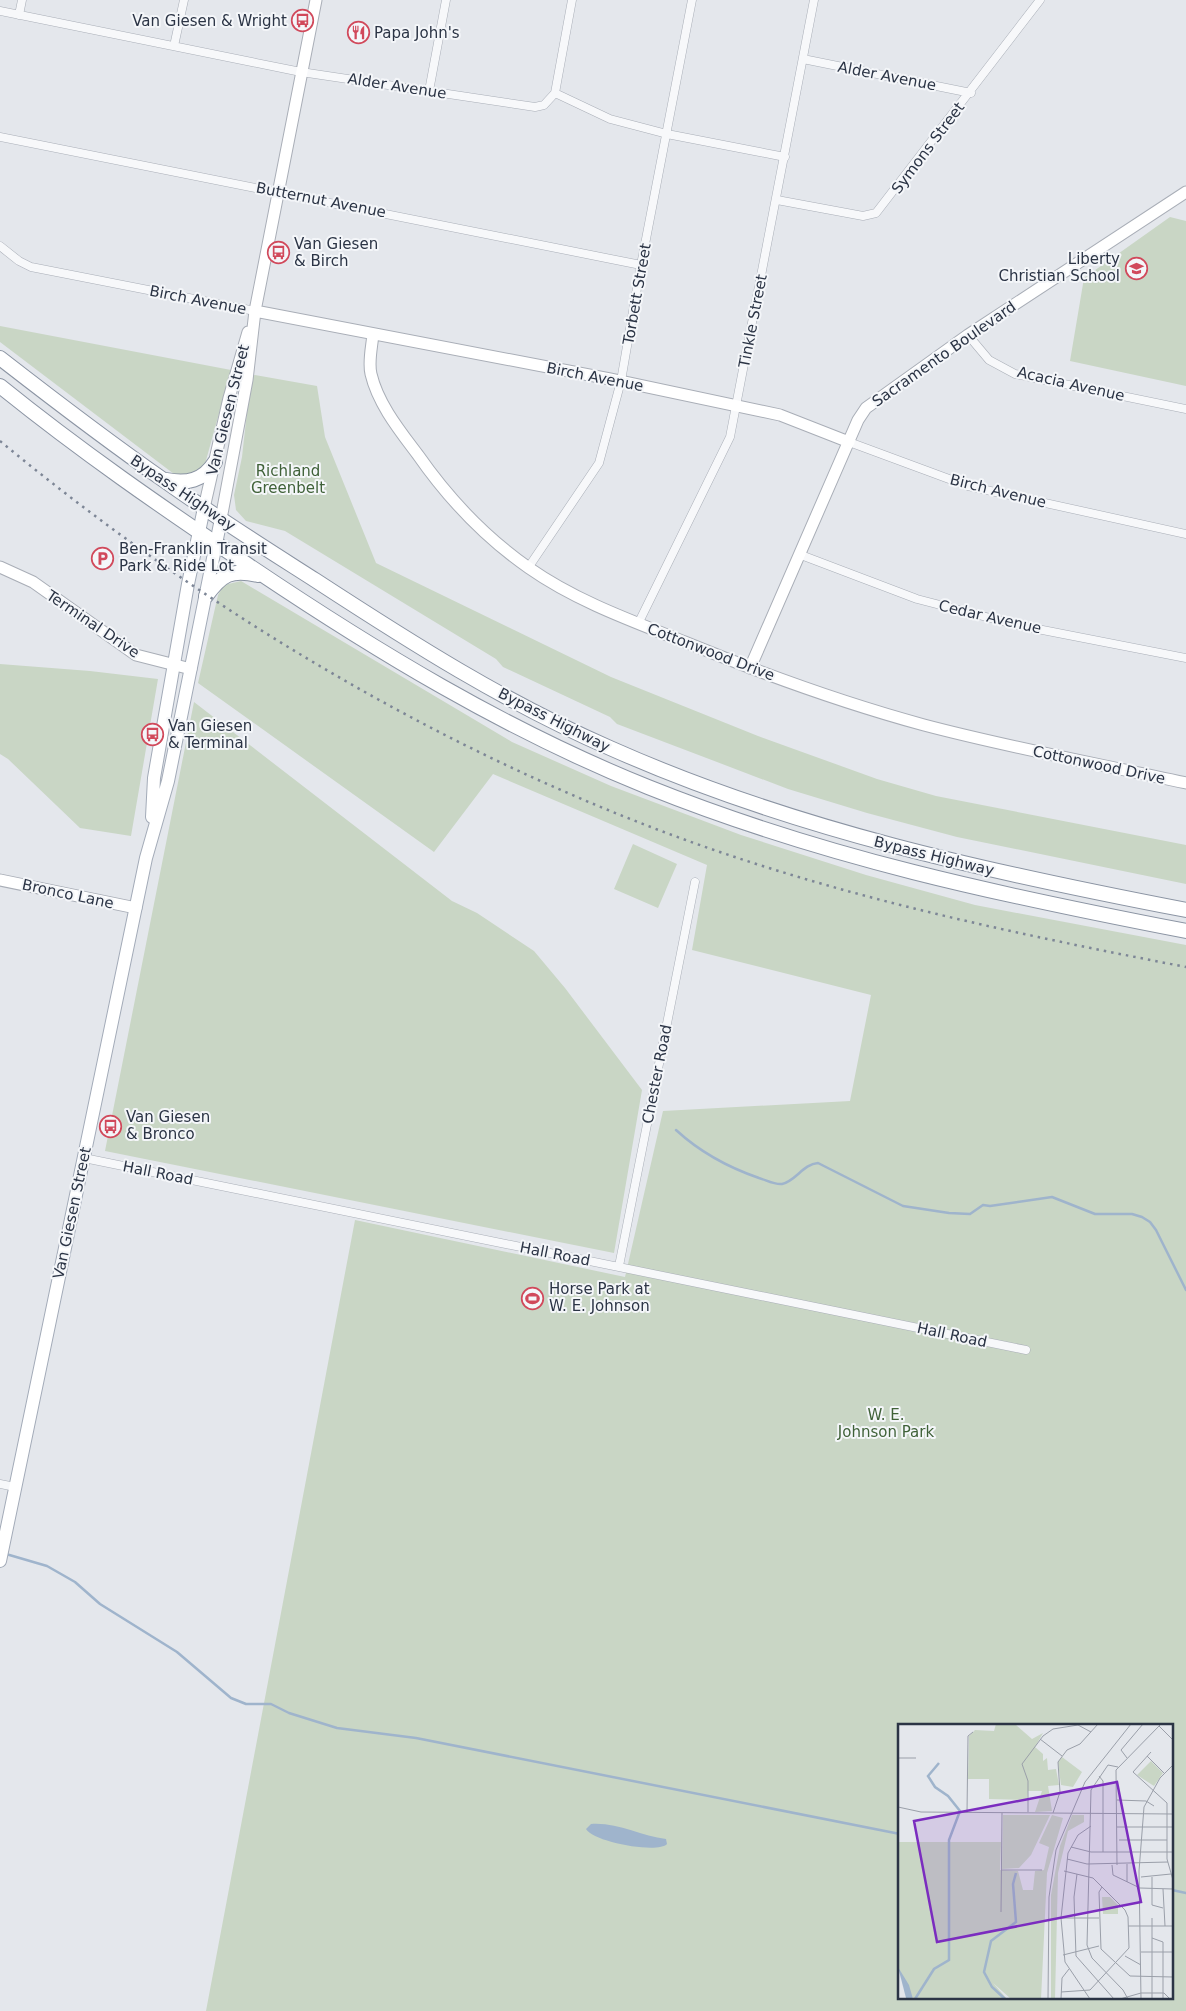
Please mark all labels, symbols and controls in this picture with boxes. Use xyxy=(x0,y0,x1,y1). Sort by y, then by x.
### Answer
bus stop icon: Van Giesen & Wright xyxy=(291,9,315,33)
place label: Van Giesen & Wright xyxy=(132,12,287,30)
restaurant icon: Papa John's xyxy=(346,21,370,45)
place label: Papa John's xyxy=(374,24,460,42)
street label: Alder Avenue xyxy=(836,58,938,94)
street label: Alder Avenue xyxy=(346,69,448,103)
street label: Symons Street xyxy=(888,99,968,197)
street label: Butternut Avenue xyxy=(254,179,388,221)
place label: Van Giesen & Birch xyxy=(294,235,378,270)
bus stop icon: Van Giesen & Birch xyxy=(266,241,290,265)
street label: Torbett Street xyxy=(619,242,655,347)
place label: Liberty Christian School xyxy=(999,250,1120,285)
school or university icon: Liberty Christian School xyxy=(1124,256,1148,280)
street label: Tinkle Street xyxy=(735,273,771,370)
street label: Birch Avenue xyxy=(148,282,248,318)
street label: Sacramento Boulevard xyxy=(869,297,1019,411)
street label: Van Giesen Street xyxy=(203,342,253,477)
street label: Birch Avenue xyxy=(545,359,645,395)
street label: Acacia Avenue xyxy=(1016,363,1126,405)
street label: Bypass Highway xyxy=(127,451,239,535)
park label: Richland Greenbelt xyxy=(251,462,325,497)
street label: Birch Avenue xyxy=(948,470,1048,512)
place label: Ben-Franklin Transit Park & Ride Lot xyxy=(119,540,267,575)
parking icon: Ben-Franklin Transit Park & Ride Lot xyxy=(91,546,115,570)
street label: Terminal Drive xyxy=(42,586,143,662)
street label: Cedar Avenue xyxy=(937,596,1043,638)
street label: Cottonwood Drive xyxy=(645,619,777,685)
street label: Bypass Highway xyxy=(495,684,613,756)
place label: Van Giesen & Terminal xyxy=(168,717,252,752)
bus stop icon: Van Giesen & Terminal xyxy=(140,723,164,747)
street label: Cottonwood Drive xyxy=(1031,742,1167,788)
street label: Bypass Highway xyxy=(872,832,996,880)
street label: Bronco Lane xyxy=(20,875,116,913)
street label: Chester Road xyxy=(639,1023,675,1125)
place label: Van Giesen & Bronco xyxy=(126,1108,210,1143)
bus stop icon: Van Giesen & Bronco xyxy=(98,1114,122,1138)
street label: Van Giesen Street xyxy=(49,1145,95,1281)
street label: Hall Road xyxy=(121,1157,195,1189)
street label: Hall Road xyxy=(518,1238,592,1270)
place label: Horse Park at W. E. Johnson xyxy=(549,1280,650,1315)
sports icon: Horse Park at W. E. Johnson xyxy=(521,1286,545,1310)
street label: Hall Road xyxy=(915,1319,989,1351)
park label: W. E. Johnson Park xyxy=(837,1406,934,1441)
inset map xyxy=(898,1724,1174,1998)

